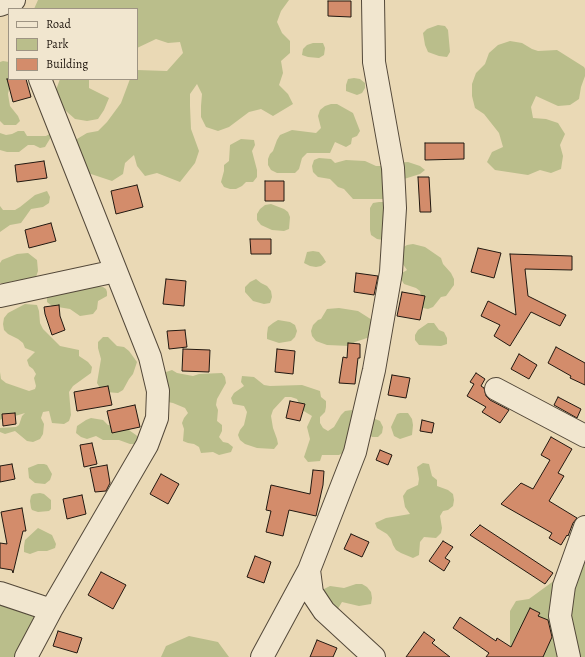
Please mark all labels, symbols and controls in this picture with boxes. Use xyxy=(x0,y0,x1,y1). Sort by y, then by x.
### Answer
legend xyxy=(8,8,138,80)
text: Road xyxy=(46,16,71,32)
text: Park xyxy=(46,36,69,52)
text: Building xyxy=(46,56,88,72)

